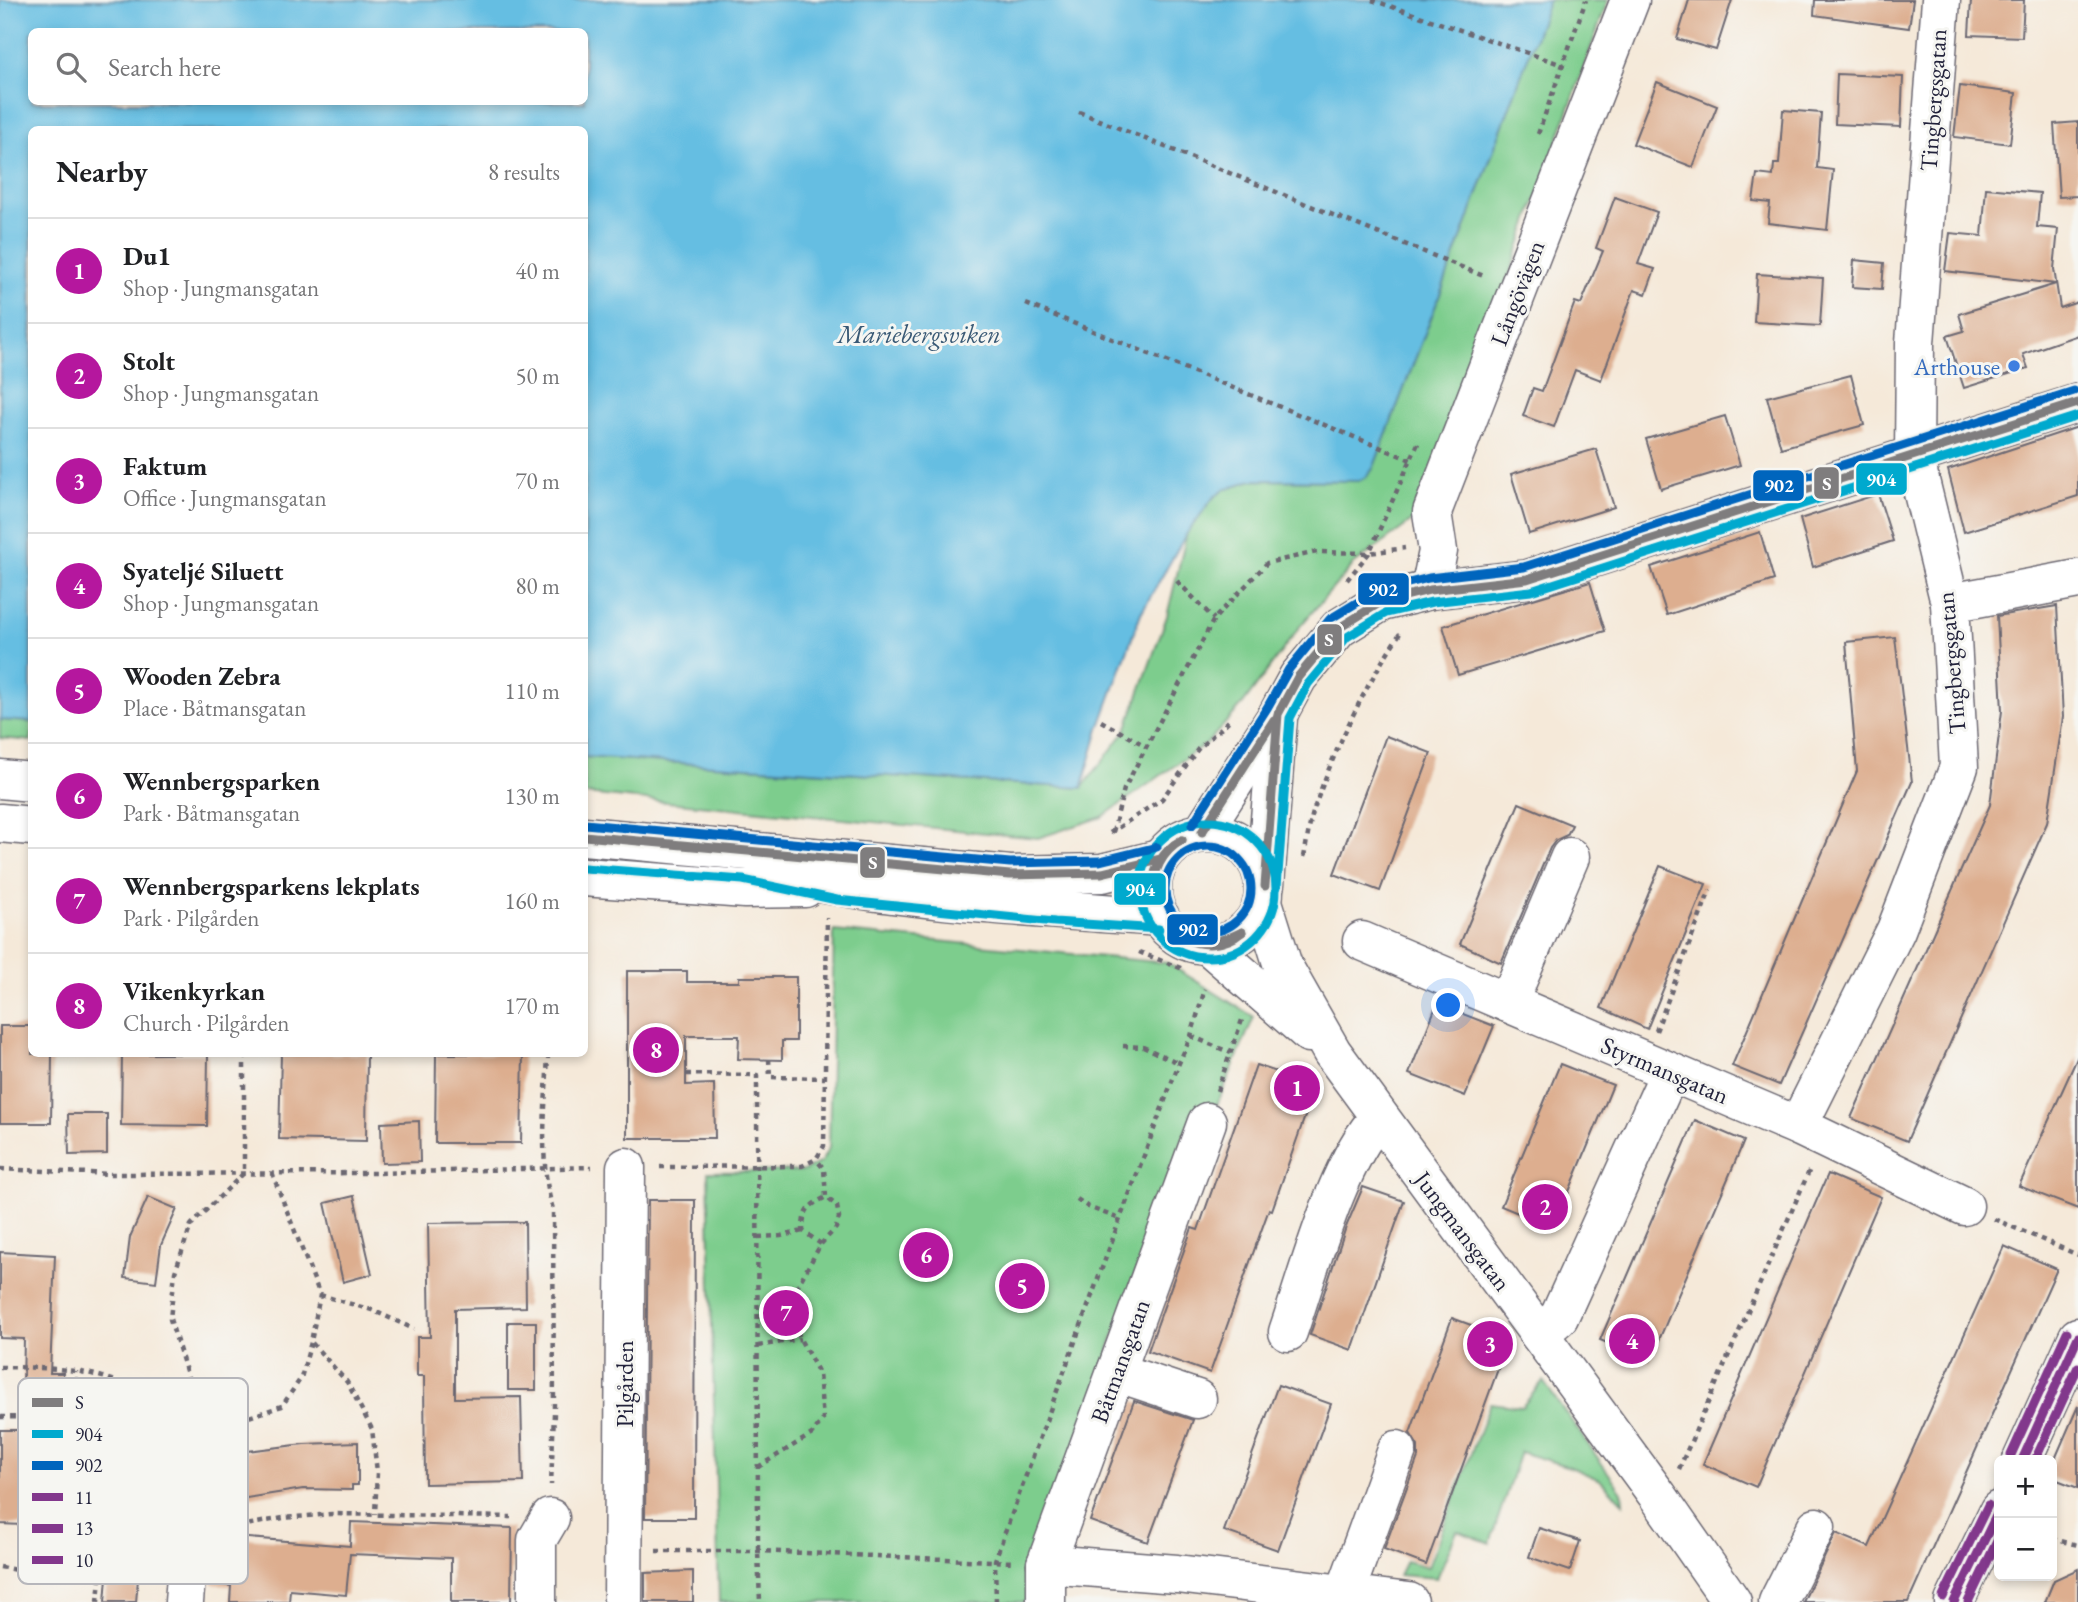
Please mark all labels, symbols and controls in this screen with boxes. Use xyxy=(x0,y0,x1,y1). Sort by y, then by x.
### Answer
street label: Tingbergsgatan xyxy=(1913,27,1953,172)
search box xyxy=(28,28,588,105)
icon: search xyxy=(52,48,90,86)
text: Search here xyxy=(108,50,221,84)
text: Nearby xyxy=(56,152,148,191)
text: 8 results xyxy=(488,157,560,187)
street label: Långövägen xyxy=(1483,236,1551,350)
text: Du1 xyxy=(123,239,171,273)
text: 1 xyxy=(73,256,85,286)
text: 40 m xyxy=(515,256,560,286)
text: Shop · Jungmansgatan xyxy=(123,273,319,303)
water label: Mariebergsviken xyxy=(835,317,1001,351)
text: Stolt xyxy=(123,344,175,378)
place label: Arthouse xyxy=(1913,351,2000,382)
marker: Arthouse xyxy=(2006,358,2022,374)
text: 2 xyxy=(73,361,85,391)
text: 50 m xyxy=(515,361,560,391)
text: Shop · Jungmansgatan xyxy=(123,378,319,408)
text: Faktum xyxy=(123,449,207,483)
line badge: 904 xyxy=(1855,462,1908,496)
text: 3 xyxy=(73,466,85,496)
text: 70 m xyxy=(515,466,560,496)
line badge: S xyxy=(1813,466,1840,500)
text: 904 xyxy=(1866,467,1897,492)
line badge: 902 xyxy=(1752,469,1805,502)
text: S xyxy=(1822,471,1832,496)
text: 902 xyxy=(1764,473,1794,498)
text: Office · Jungmansgatan xyxy=(123,483,327,513)
text: Syateljé Siluett xyxy=(123,554,283,588)
text: 4 xyxy=(73,571,85,601)
text: 80 m xyxy=(515,571,560,601)
line badge: 902 xyxy=(1357,572,1410,606)
text: 902 xyxy=(1368,577,1398,602)
text: Shop · Jungmansgatan xyxy=(123,588,319,618)
street label: Tingbergsgatan xyxy=(1929,590,1973,735)
line badge: S xyxy=(1316,623,1343,656)
text: S xyxy=(1324,627,1334,652)
text: Wooden Zebra xyxy=(123,659,281,693)
text: 5 xyxy=(73,676,85,706)
text: 110 m xyxy=(504,676,560,706)
text: Place · Båtmansgatan xyxy=(123,693,306,723)
text: Wennbergsparken xyxy=(123,764,320,798)
text: 6 xyxy=(73,781,85,811)
text: 130 m xyxy=(504,781,560,811)
text: Park · Båtmansgatan xyxy=(123,798,300,828)
line badge: S xyxy=(859,846,886,879)
text: S xyxy=(868,850,878,875)
text: Wennbergsparkens lekplats xyxy=(123,869,420,903)
line badge: 904 xyxy=(1113,872,1167,906)
text: 904 xyxy=(1125,877,1156,902)
text: 7 xyxy=(73,886,85,916)
text: 160 m xyxy=(504,886,560,916)
text: Park · Pilgården xyxy=(123,903,259,933)
line badge: 902 xyxy=(1166,913,1219,946)
text: 902 xyxy=(1178,917,1208,942)
text: Vikenkyrkan xyxy=(123,974,265,1008)
your location xyxy=(1431,988,1465,1022)
text: 8 xyxy=(73,991,85,1021)
text: 170 m xyxy=(504,991,560,1021)
text: Church · Pilgården xyxy=(123,1008,289,1038)
pin: 8 xyxy=(633,1024,679,1076)
street label: Styrmansgatan xyxy=(1596,1029,1734,1111)
pin: 1 xyxy=(1274,1062,1320,1114)
street label: Jungmansgatan xyxy=(1407,1163,1518,1297)
pin: 2 xyxy=(1522,1181,1568,1233)
pin: 6 xyxy=(903,1229,949,1281)
pin: 5 xyxy=(999,1260,1045,1312)
pin: 7 xyxy=(763,1287,809,1339)
street label: Båtmansgatan xyxy=(1083,1294,1157,1427)
pin: 4 xyxy=(1609,1315,1655,1367)
pin: 3 xyxy=(1467,1318,1513,1370)
street label: Pilgården xyxy=(609,1340,640,1428)
legend xyxy=(18,1378,248,1584)
text: S xyxy=(75,1390,84,1415)
text: 904 xyxy=(75,1422,103,1447)
text: 902 xyxy=(75,1453,102,1478)
map controls xyxy=(1994,1455,2057,1581)
button: + xyxy=(1994,1455,2057,1518)
text: 11 xyxy=(75,1485,93,1510)
text: 13 xyxy=(75,1516,93,1541)
button: − xyxy=(1994,1518,2057,1581)
text: 10 xyxy=(75,1548,93,1573)

